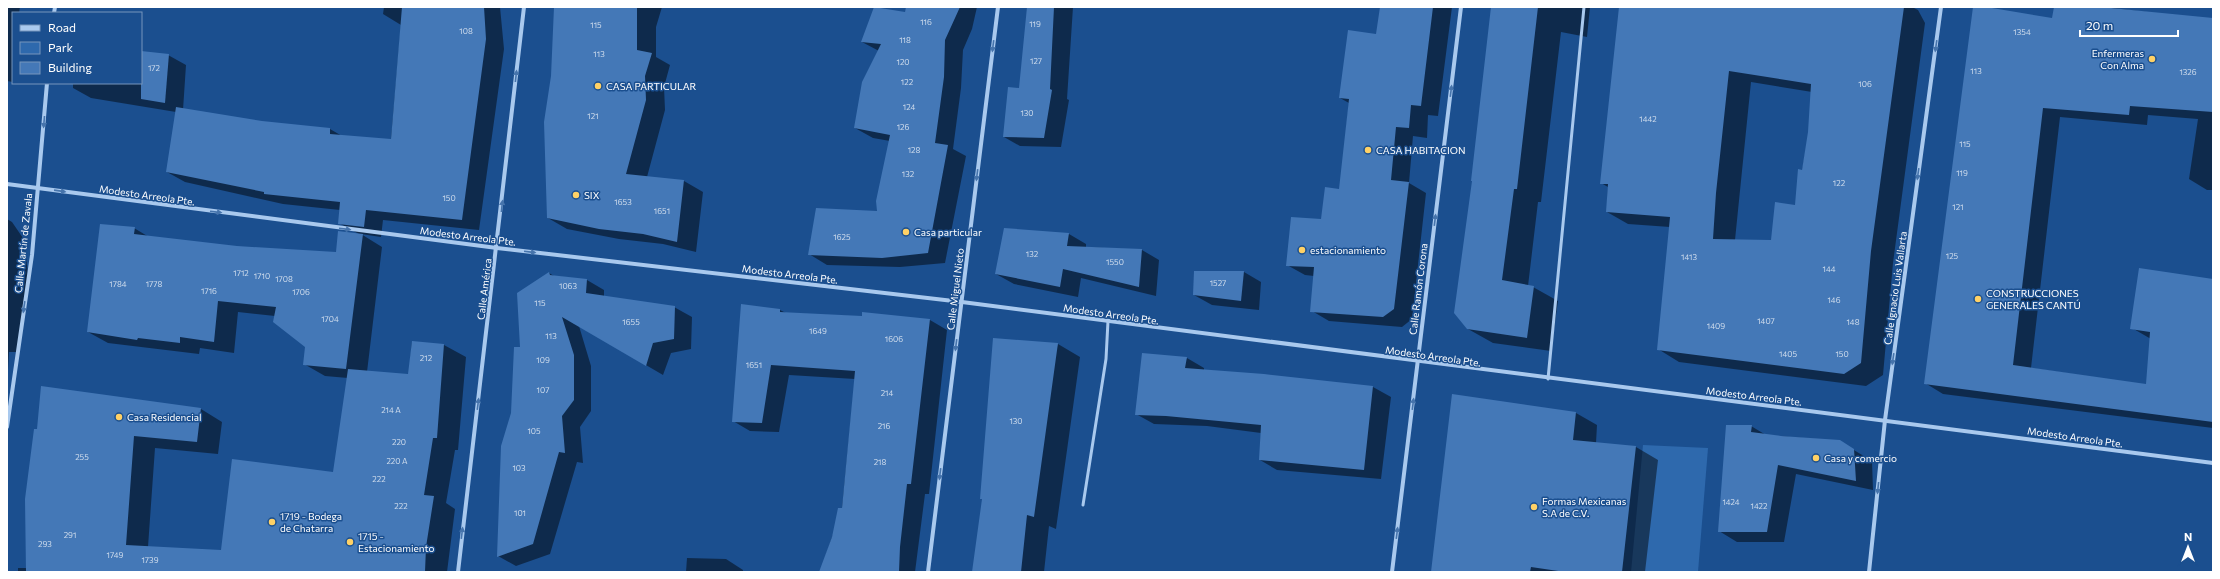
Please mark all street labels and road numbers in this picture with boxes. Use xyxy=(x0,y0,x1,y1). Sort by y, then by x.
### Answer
street label: Modesto Arreola Pte. xyxy=(98,182,196,208)
street label: Calle Martín de Zavala xyxy=(12,193,34,293)
street label: Modesto Arreola Pte. xyxy=(419,224,517,248)
street label: Calle Ignacio Luis Vallarta xyxy=(1881,230,1909,346)
street label: Calle Ramón Corona xyxy=(1406,243,1430,335)
street label: Calle Miguel Nieto xyxy=(944,247,966,331)
street label: Calle América xyxy=(474,257,494,321)
street label: Modesto Arreola Pte. xyxy=(741,262,839,286)
street label: Modesto Arreola Pte. xyxy=(1062,301,1160,327)
street label: Modesto Arreola Pte. xyxy=(1384,343,1482,369)
street label: Modesto Arreola Pte. xyxy=(1705,384,1803,408)
street label: Modesto Arreola Pte. xyxy=(2026,424,2124,450)

